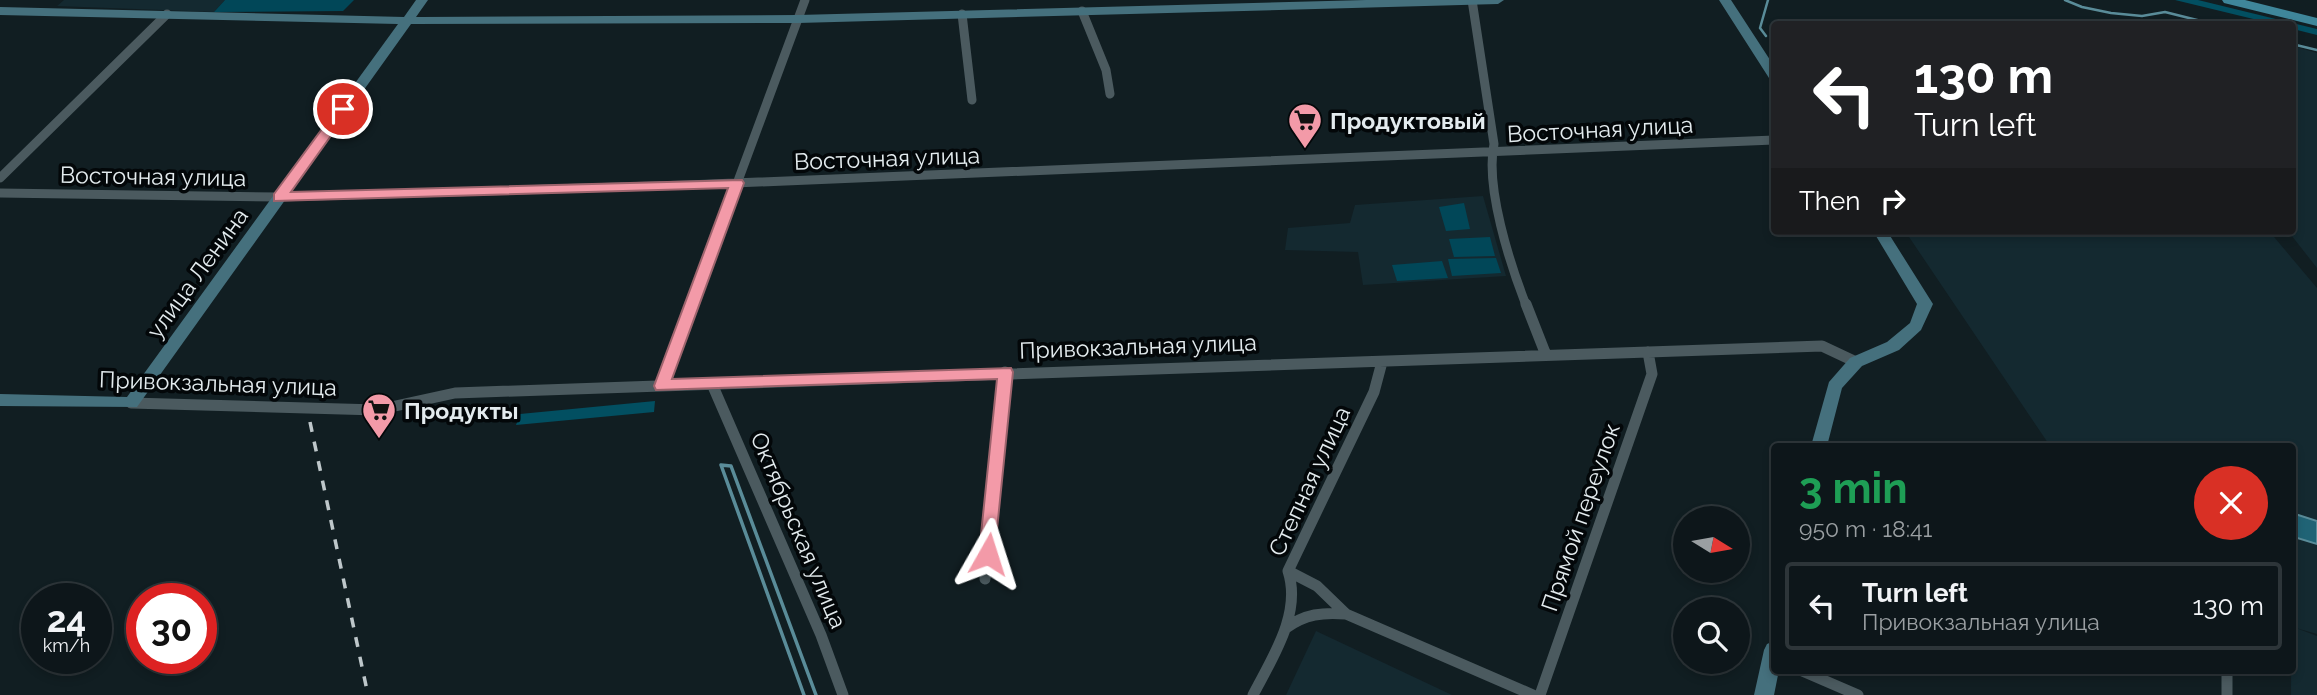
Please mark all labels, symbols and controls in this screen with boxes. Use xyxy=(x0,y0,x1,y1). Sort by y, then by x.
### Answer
text: 130 m xyxy=(1914,47,2053,104)
icon: left xyxy=(1799,49,1890,140)
pin xyxy=(313,79,373,139)
icon: arrive xyxy=(324,90,362,128)
supermarket icon: Продуктовый xyxy=(1286,101,1324,150)
text: Turn left xyxy=(1914,106,2036,143)
place label: Продуктовый xyxy=(1330,107,1486,134)
street label: Восточная улица xyxy=(1506,111,1694,147)
street label: Восточная улица xyxy=(793,141,981,175)
street label: Восточная улица xyxy=(60,161,246,191)
icon: right xyxy=(1874,182,1912,220)
text: Then xyxy=(1799,186,1860,216)
street label: улица Ленина xyxy=(141,203,253,343)
street label: Привокзальная улица xyxy=(1019,328,1257,364)
street label: Привокзальная улица xyxy=(99,365,337,401)
supermarket icon: Продукты xyxy=(360,391,398,440)
place label: Продукты xyxy=(404,397,518,424)
street label: Степная улица xyxy=(1263,402,1355,560)
street label: Прямой переулок xyxy=(1535,419,1625,615)
street label: Октябрьская улица xyxy=(745,428,853,632)
text: 3 min xyxy=(1799,464,1908,513)
button: close xyxy=(2194,466,2268,540)
north arrow xyxy=(1673,506,1750,583)
map controls xyxy=(1673,506,1750,674)
text: 950 m · 18:41 xyxy=(1799,515,1932,542)
position arrow xyxy=(951,517,1025,591)
text: Turn left xyxy=(1862,578,1968,608)
speed limit sign: 30 xyxy=(126,583,217,674)
icon: left xyxy=(1803,587,1841,625)
text: 130 m xyxy=(2193,591,2264,621)
button: search xyxy=(1673,597,1750,674)
text: 24 xyxy=(47,599,86,640)
text: Привокзальная улица xyxy=(1862,608,2100,635)
text: km/h xyxy=(43,635,90,656)

